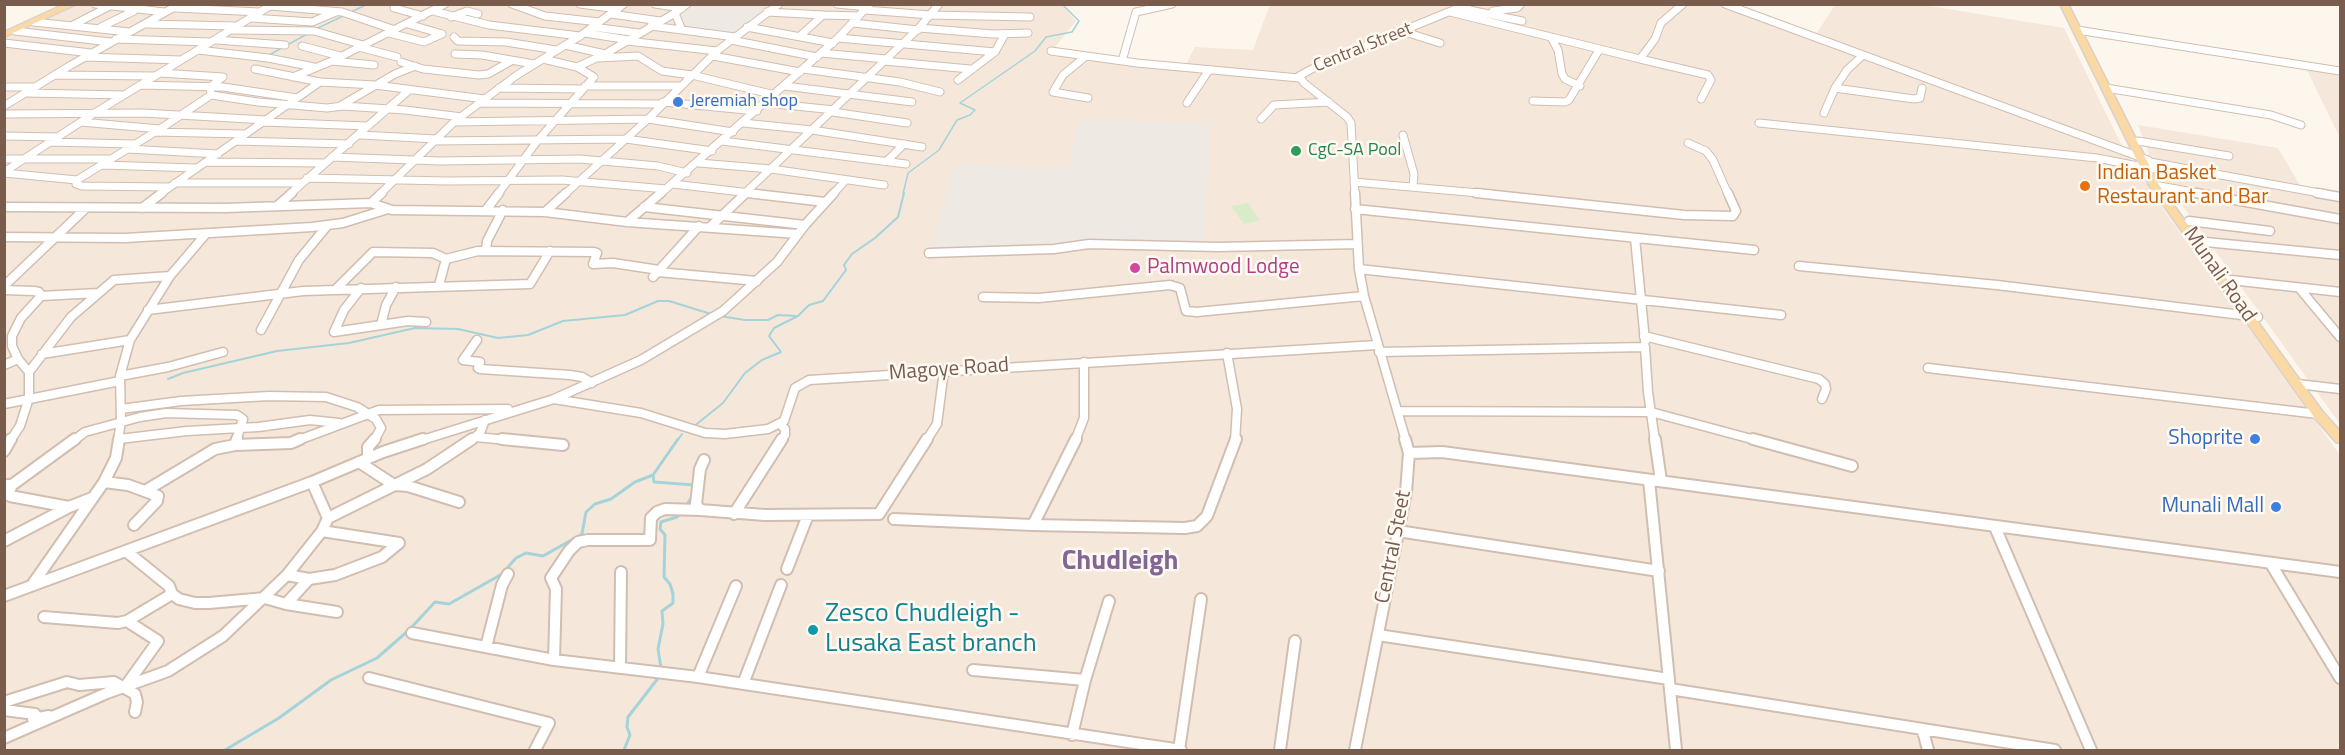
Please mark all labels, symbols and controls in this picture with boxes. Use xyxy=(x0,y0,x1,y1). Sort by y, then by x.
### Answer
street label: Central Street xyxy=(1311,18,1415,78)
place label: Jeremiah shop xyxy=(690,91,798,113)
marker: Jeremiah shop xyxy=(671,95,685,109)
place label: CgC-SA Pool xyxy=(1308,140,1401,162)
marker: CgC-SA Pool xyxy=(1289,144,1303,158)
place label: Indian Basket Restaurant and Bar xyxy=(2097,161,2268,211)
marker: Indian Basket Restaurant and Bar xyxy=(2078,179,2092,193)
street label: Munali Road xyxy=(2177,223,2261,327)
place label: Palmwood Lodge xyxy=(1147,255,1300,281)
marker: Palmwood Lodge xyxy=(1128,261,1142,275)
street label: Magoye Road xyxy=(888,353,1010,387)
place label: Shoprite xyxy=(2168,426,2243,452)
marker: Shoprite xyxy=(2248,432,2262,446)
street label: Central Steet xyxy=(1371,488,1417,606)
place label: Munali Mall xyxy=(2161,494,2264,520)
marker: Munali Mall xyxy=(2269,500,2283,514)
district label: Chudleigh xyxy=(1062,546,1178,578)
place label: Zesco Chudleigh - Lusaka East branch xyxy=(825,599,1037,660)
marker: Zesco Chudleigh - Lusaka East branch xyxy=(806,623,820,637)

